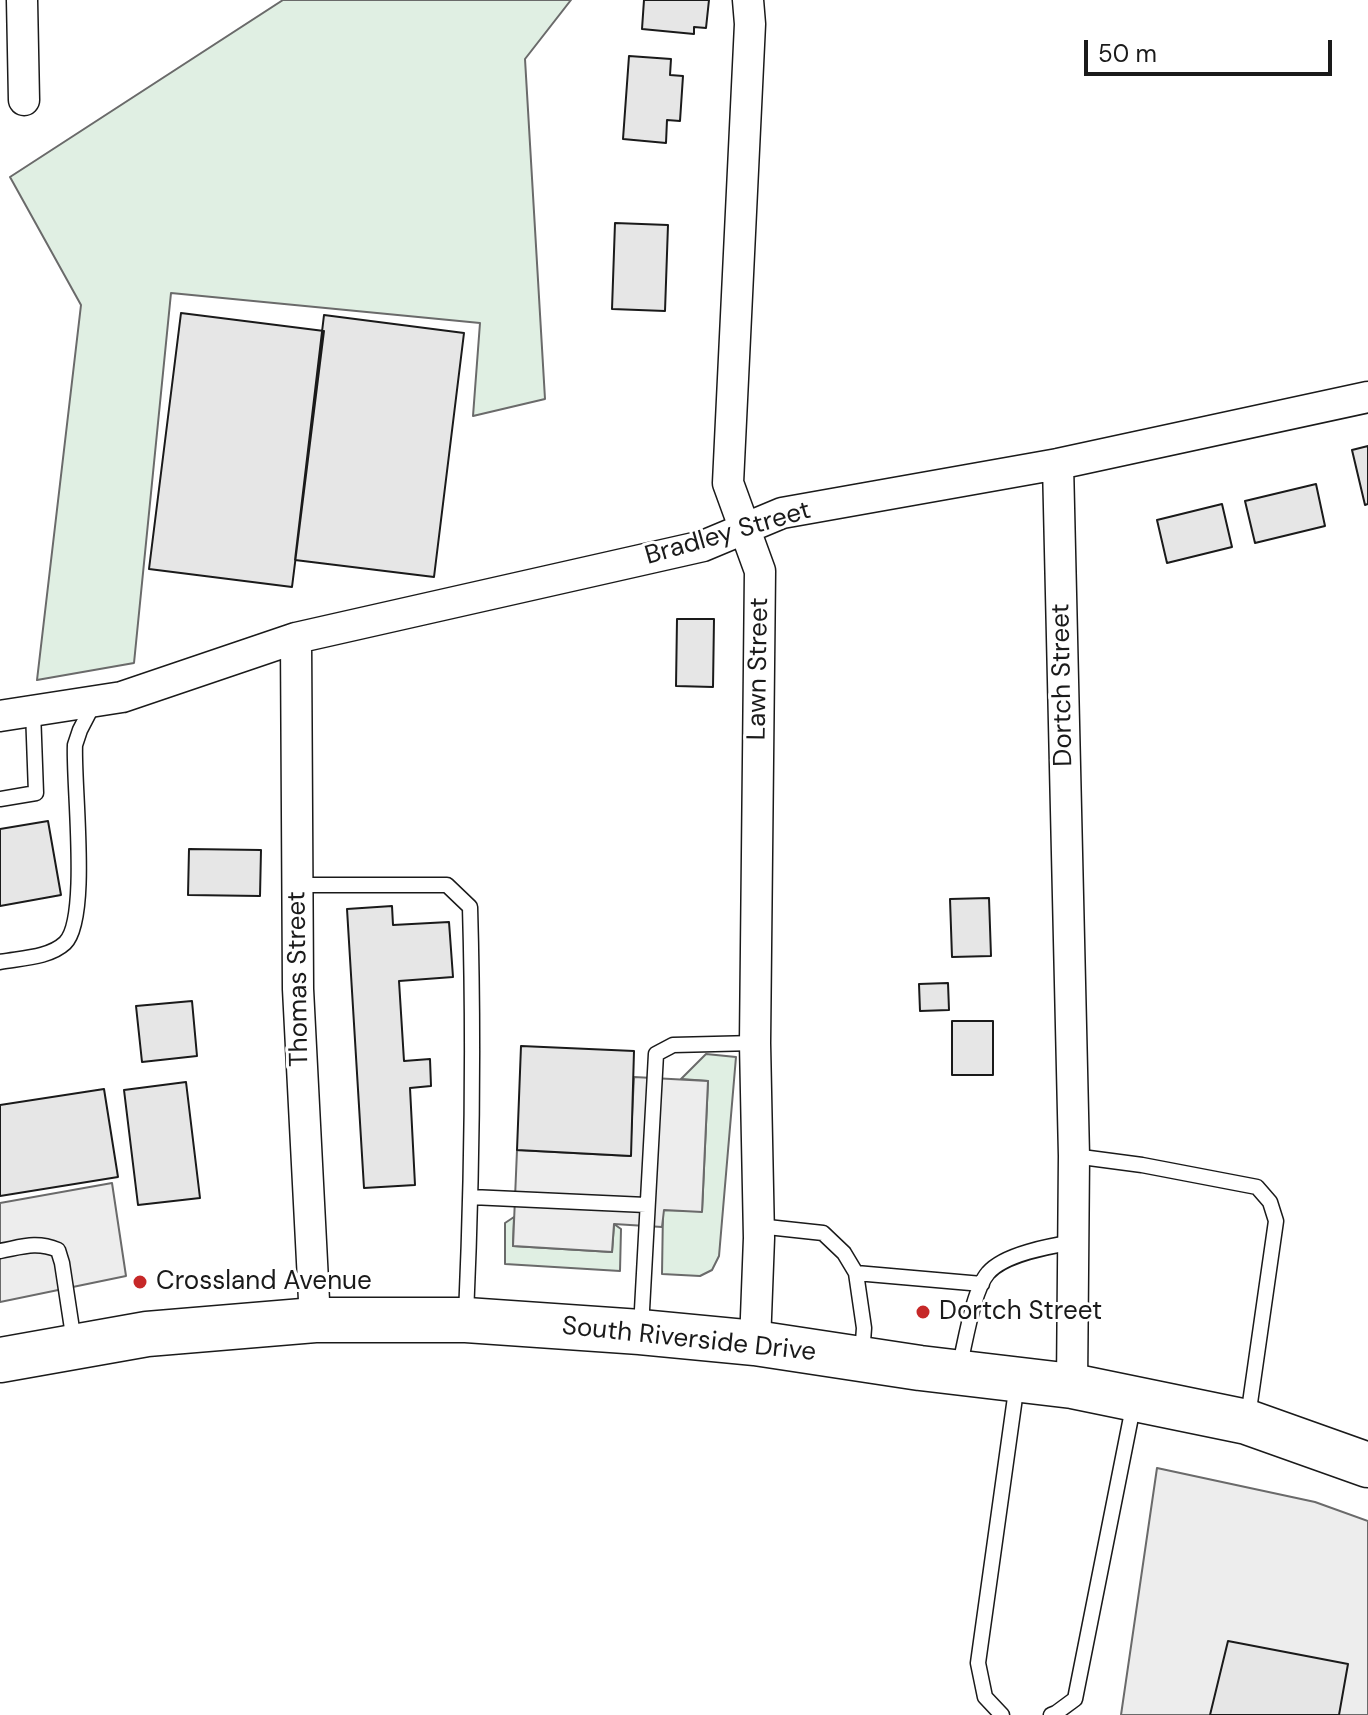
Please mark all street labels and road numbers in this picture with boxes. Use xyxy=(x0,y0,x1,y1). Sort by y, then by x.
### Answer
street label: Bradley Street xyxy=(642,495,814,573)
street label: Lawn Street xyxy=(742,597,776,741)
street label: Dortch Street xyxy=(1046,603,1080,767)
street label: Thomas Street xyxy=(282,891,316,1067)
street label: South Riverside Drive xyxy=(560,1311,818,1369)

